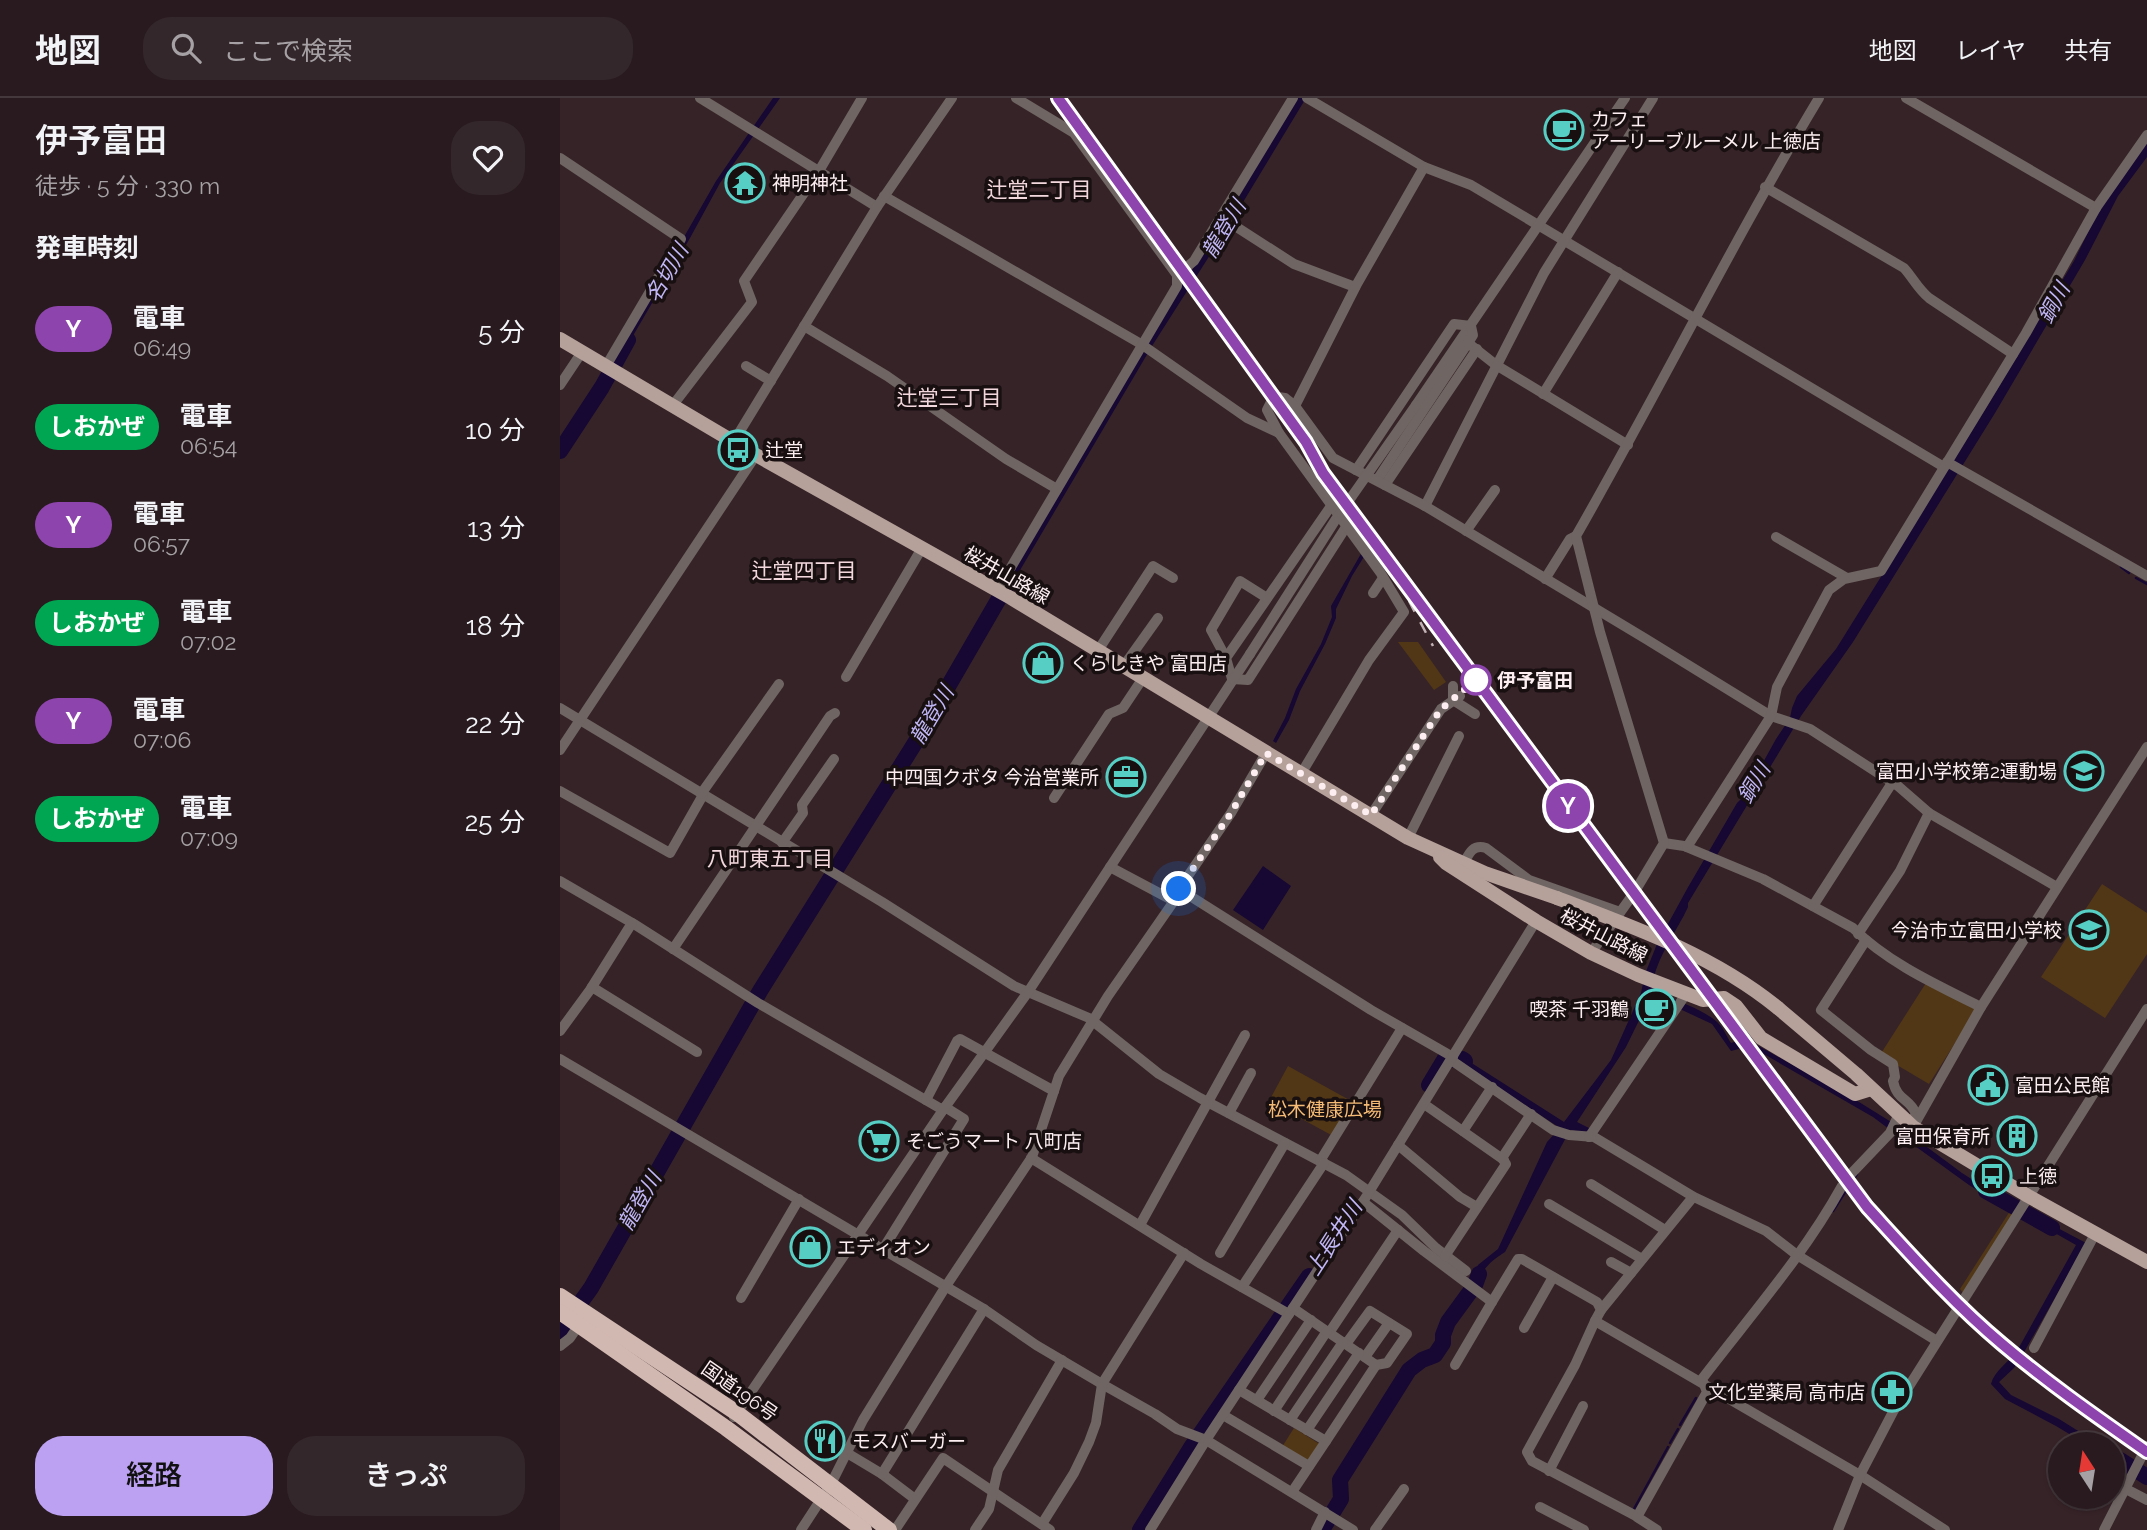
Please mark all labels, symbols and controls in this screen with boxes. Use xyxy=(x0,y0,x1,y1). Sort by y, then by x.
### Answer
search box xyxy=(143,17,633,80)
icon: search xyxy=(167,29,205,67)
text: 地図 xyxy=(35,31,101,70)
text: ここで検索 xyxy=(223,36,353,66)
text: 地図 xyxy=(1869,36,1917,65)
text: レイヤ xyxy=(1955,36,2026,65)
text: 共有 xyxy=(2064,36,2112,65)
place label: カフェ アーリーブルーメル 上徳店 xyxy=(1591,108,1821,152)
cafe icon: カフェ アーリーブルーメル 上徳店 xyxy=(1543,109,1585,151)
text: 伊予富田 xyxy=(35,121,167,160)
button: heart xyxy=(451,121,525,195)
temple icon: 神明神社 xyxy=(724,162,766,204)
text: 徒歩 · 5 分 · 330 m xyxy=(35,172,220,199)
place label: 神明神社 xyxy=(772,172,848,194)
district label: 辻堂二丁目 xyxy=(987,177,1092,202)
water label: 龍登川 xyxy=(1197,194,1252,262)
text: 発車時刻 xyxy=(35,233,139,263)
water label: 名切川 xyxy=(640,237,694,306)
water label: 銅川 xyxy=(2032,277,2076,327)
text: 電車 xyxy=(133,303,185,333)
text: Y xyxy=(66,314,81,343)
text: 5 分 xyxy=(478,317,525,347)
text: 06:49 xyxy=(133,334,191,361)
district label: 辻堂三丁目 xyxy=(897,385,1002,410)
text: 電車 xyxy=(180,401,232,431)
text: しおかぜ xyxy=(49,412,145,441)
text: 10 分 xyxy=(465,415,525,445)
bus stop icon: 辻堂 xyxy=(717,429,759,471)
text: 06:54 xyxy=(180,432,237,459)
place label: 辻堂 xyxy=(765,439,803,461)
text: 電車 xyxy=(133,499,185,529)
text: Y xyxy=(66,510,81,539)
text: 13 分 xyxy=(467,513,525,543)
text: 06:57 xyxy=(133,530,190,557)
street label: 桜井山路線 xyxy=(960,542,1054,608)
district label: 辻堂四丁目 xyxy=(752,558,857,583)
text: 電車 xyxy=(180,597,232,627)
text: しおかぜ xyxy=(49,608,145,637)
text: 18 分 xyxy=(466,611,525,641)
text: 07:02 xyxy=(180,628,237,655)
shop icon: くらしきや 富田店 xyxy=(1022,642,1064,684)
place label: くらしきや 富田店 xyxy=(1070,652,1227,674)
marker: 伊予富田 xyxy=(1461,665,1491,695)
place label: 伊予富田 xyxy=(1497,669,1573,691)
water label: 龍登川 xyxy=(905,680,960,748)
text: 電車 xyxy=(133,695,185,725)
text: Y xyxy=(66,706,81,735)
text: 22 分 xyxy=(465,709,525,739)
text: 07:06 xyxy=(133,726,191,753)
school or university icon: 富田小学校第2運動場 xyxy=(2063,750,2105,792)
office icon: 中四国クボタ 今治営業所 xyxy=(1105,756,1147,798)
water label: 銅川 xyxy=(1732,757,1776,807)
place label: 富田小学校第2運動場 xyxy=(1876,760,2057,782)
place label: 中四国クボタ 今治営業所 xyxy=(885,766,1099,788)
line badge: Y xyxy=(1545,783,1591,829)
text: Y xyxy=(1560,791,1576,820)
text: 電車 xyxy=(180,793,232,823)
text: しおかぜ xyxy=(49,804,145,833)
text: 25 分 xyxy=(465,807,525,837)
text: 07:09 xyxy=(180,824,238,851)
district label: 八町東五丁目 xyxy=(707,846,833,871)
your location xyxy=(1161,871,1196,906)
street label: 桜井山路線 xyxy=(1557,904,1651,966)
school or university icon: 今治市立富田小学校 xyxy=(2068,909,2110,951)
place label: 今治市立富田小学校 xyxy=(1891,919,2062,941)
cafe icon: 喫茶 千羽鶴 xyxy=(1635,988,1677,1030)
place label: 喫茶 千羽鶴 xyxy=(1529,998,1629,1020)
public building icon: 富田公民館 xyxy=(1967,1064,2009,1106)
place label: 富田公民館 xyxy=(2015,1074,2110,1096)
park label: 松木健康広場 xyxy=(1268,1098,1382,1120)
building icon: 富田保育所 xyxy=(1996,1115,2038,1157)
supermarket icon: そごうマート 八町店 xyxy=(858,1120,900,1162)
place label: 富田保育所 xyxy=(1895,1125,1990,1147)
place label: そごうマート 八町店 xyxy=(906,1130,1082,1152)
bus stop icon: 上徳 xyxy=(1971,1155,2013,1197)
water label: 龍登川 xyxy=(613,1165,667,1234)
place label: 上徳 xyxy=(2019,1165,2057,1187)
water label: 上長井川 xyxy=(1300,1194,1368,1280)
shop icon: エディオン xyxy=(789,1226,831,1268)
place label: エディオン xyxy=(837,1236,931,1258)
street label: 国道196号 xyxy=(698,1357,782,1425)
pharmacy icon: 文化堂薬局 高市店 xyxy=(1871,1371,1913,1413)
place label: 文化堂薬局 高市店 xyxy=(1708,1381,1865,1403)
restaurant icon: モスバーガー xyxy=(804,1420,846,1462)
place label: モスバーガー xyxy=(852,1430,966,1452)
north arrow xyxy=(2048,1432,2124,1508)
map controls xyxy=(2048,1432,2125,1509)
button: 経路 xyxy=(35,1436,273,1516)
button: きっぷ xyxy=(287,1436,525,1516)

